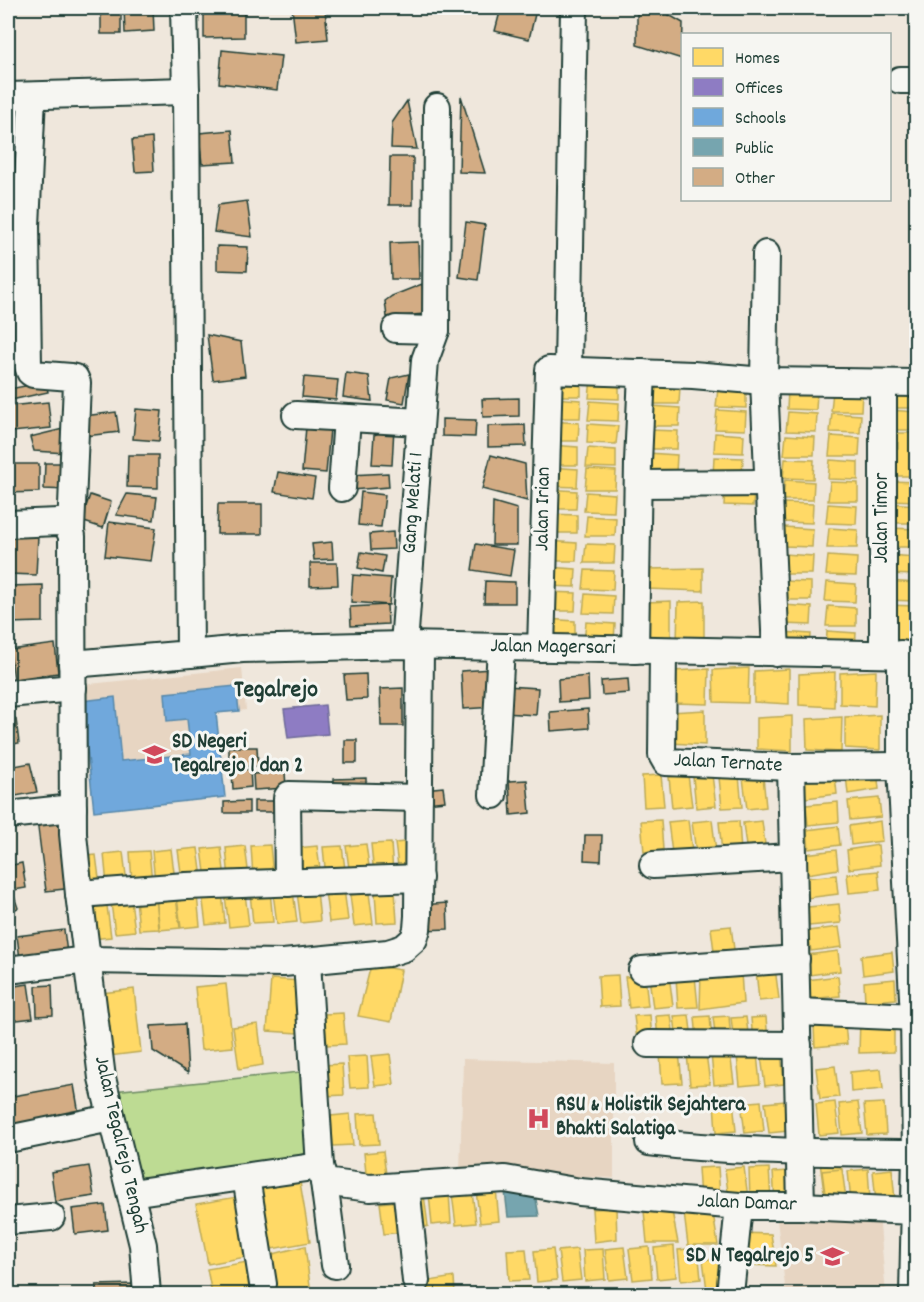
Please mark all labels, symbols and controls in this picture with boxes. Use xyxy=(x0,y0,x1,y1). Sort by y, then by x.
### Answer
legend xyxy=(681,33,891,201)
text: Homes xyxy=(735,47,780,72)
text: Offices xyxy=(735,77,783,102)
text: Schools xyxy=(735,107,786,132)
text: Public xyxy=(735,137,774,162)
text: Other xyxy=(735,167,775,192)
street label: Gang Melati 1 xyxy=(395,451,433,555)
street label: Jalan Irian xyxy=(528,466,560,552)
street label: Jalan Timor xyxy=(868,472,898,563)
street label: Jalan Magersari xyxy=(490,632,616,664)
district label: Tegalrejo xyxy=(234,674,318,708)
place label: SD Negeri Tegalrejo 1 dan 2 xyxy=(172,728,303,782)
school or university icon: SD Negeri Tegalrejo 1 dan 2 xyxy=(141,742,167,768)
street label: Jalan Ternate xyxy=(673,746,783,782)
street label: Jalan Tegalrejo Tengah xyxy=(85,1053,155,1237)
place label: RSU & Holistik Sejahtera Bhakti Salatiga xyxy=(556,1091,747,1145)
hospital icon: RSU & Holistik Sejahtera Bhakti Salatiga xyxy=(525,1105,551,1131)
street label: Jalan Damar xyxy=(697,1187,797,1221)
place label: SD N Tegalrejo 5 xyxy=(686,1242,814,1272)
school or university icon: SD N Tegalrejo 5 xyxy=(819,1244,845,1270)

